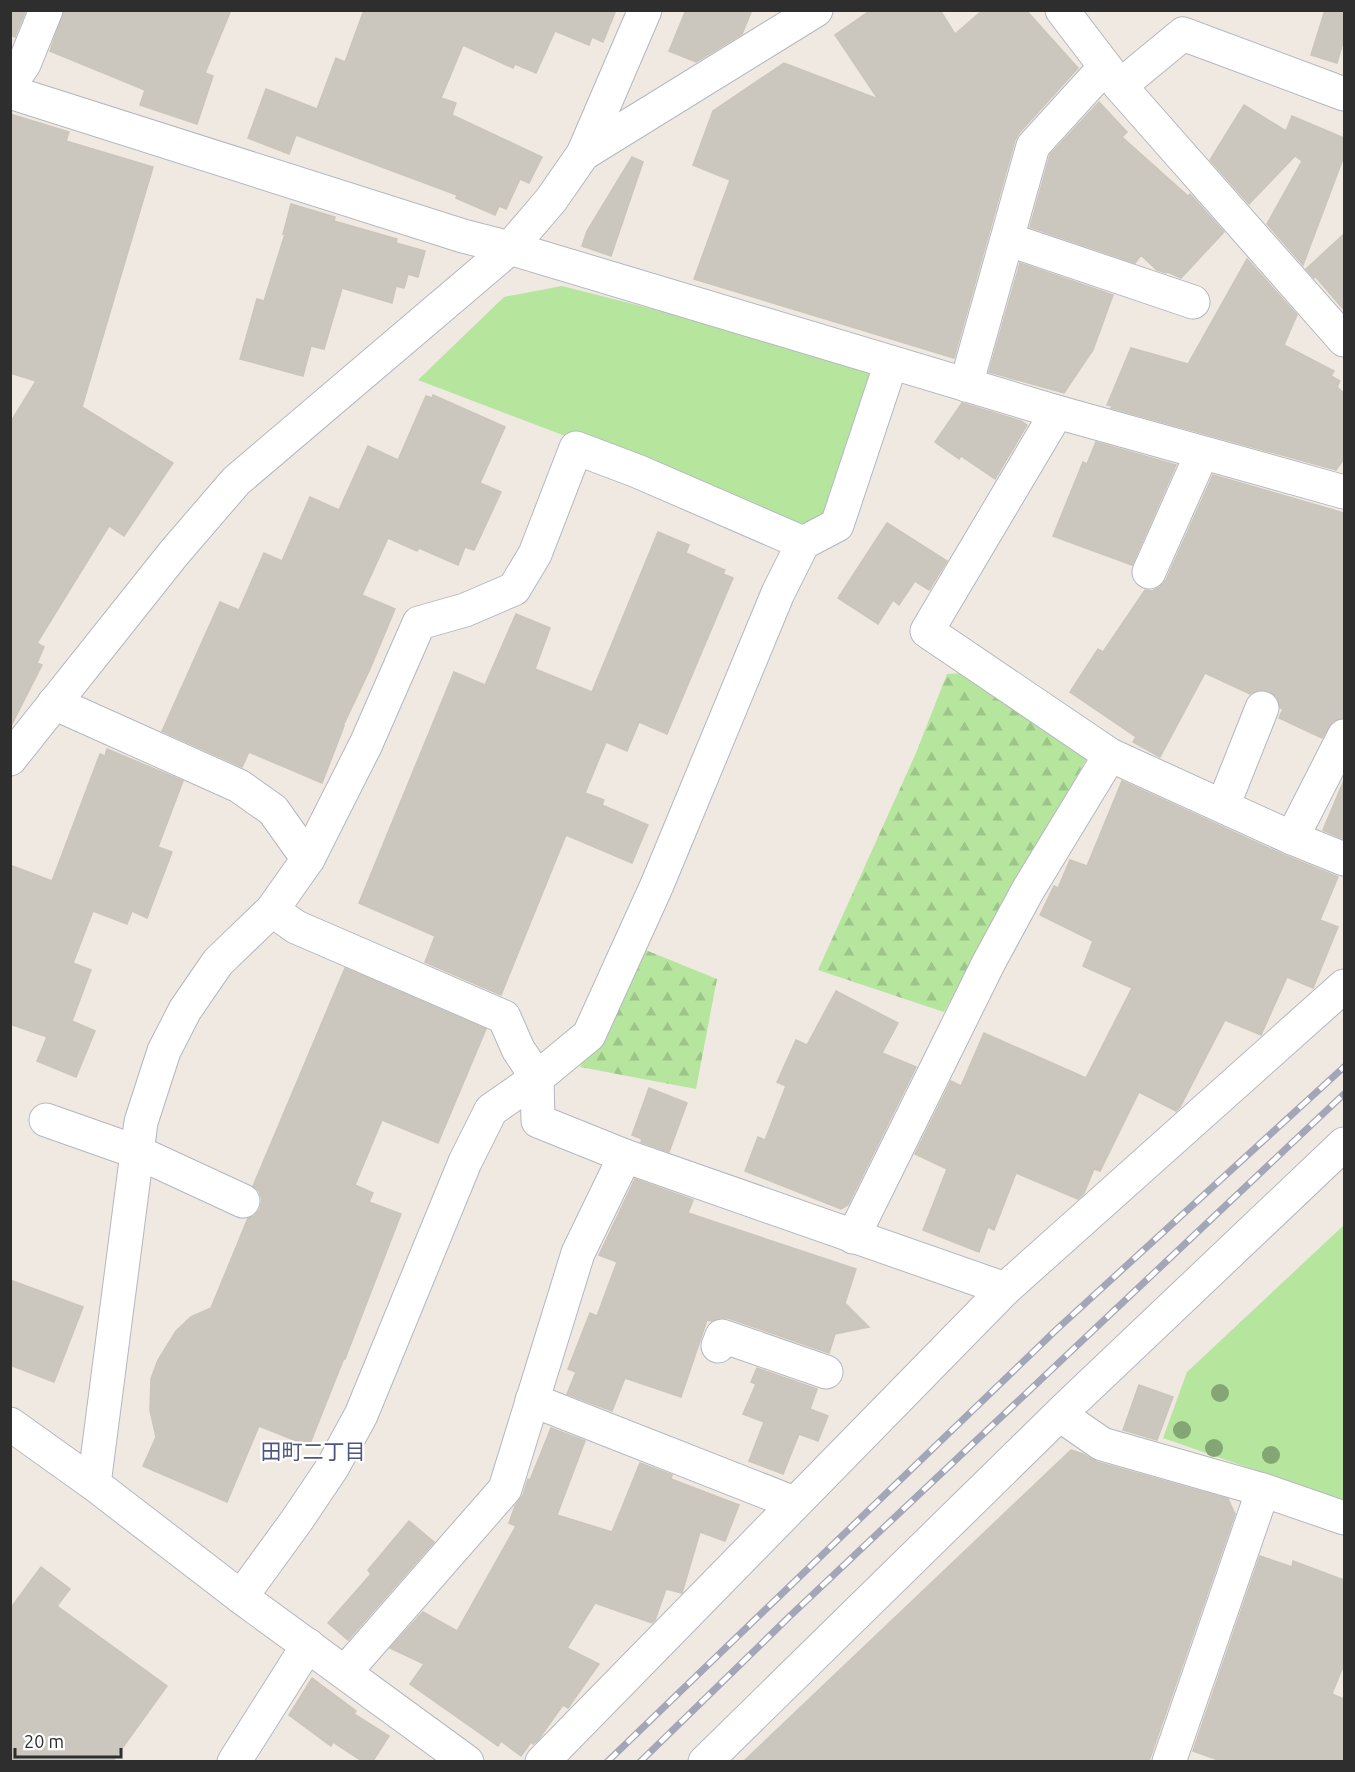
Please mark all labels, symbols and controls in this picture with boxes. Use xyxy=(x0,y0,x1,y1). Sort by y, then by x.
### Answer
district label: 田町二丁目 xyxy=(261,1439,366,1463)
scale bar xyxy=(15,1721,122,1759)
text: 20 m xyxy=(24,1731,64,1751)

